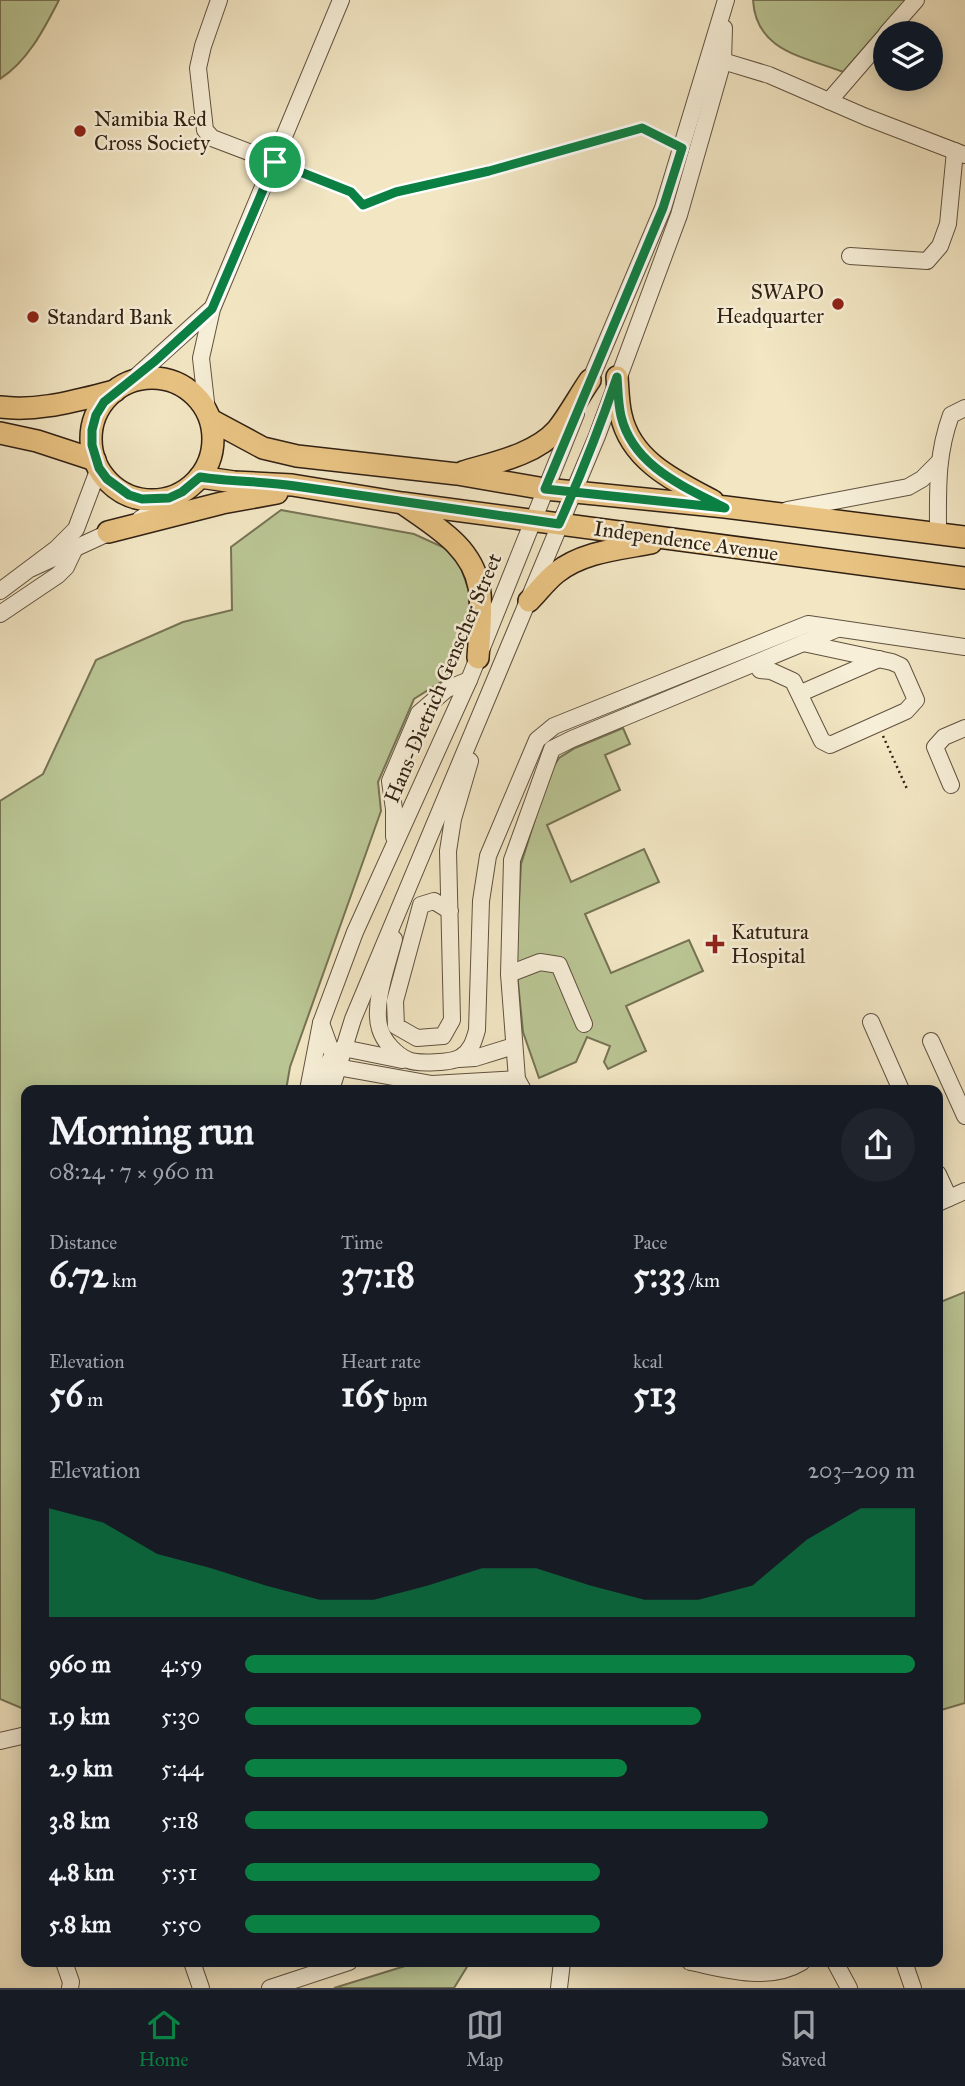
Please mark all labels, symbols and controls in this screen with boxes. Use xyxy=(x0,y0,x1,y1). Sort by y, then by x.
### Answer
map controls xyxy=(873,21,943,91)
button: layers xyxy=(873,21,943,91)
place label: Namibia Red Cross Society xyxy=(94,106,211,156)
marker: Namibia Red Cross Society xyxy=(72,123,88,139)
pin xyxy=(245,132,305,192)
icon: arrive xyxy=(256,143,294,181)
place label: SWAPO Headquarter xyxy=(716,279,824,329)
marker: SWAPO Headquarter xyxy=(830,296,846,312)
place label: Standard Bank xyxy=(47,304,173,330)
marker: Standard Bank xyxy=(25,309,41,325)
street label: Independence Avenue xyxy=(592,515,780,567)
street label: Hans-Dietrich Genscher Street xyxy=(379,549,508,807)
place label: Katutura Hospital xyxy=(731,919,809,969)
marker: Katutura Hospital xyxy=(705,934,725,954)
text: Morning run xyxy=(49,1108,254,1154)
button: share xyxy=(841,1108,915,1182)
text: 08:24 · 7 × 960 m xyxy=(49,1157,214,1185)
text: Distance xyxy=(49,1231,117,1254)
text: Time xyxy=(341,1231,383,1254)
text: Pace xyxy=(633,1231,667,1254)
text: 6.72 xyxy=(49,1254,108,1297)
text: 37:18 xyxy=(341,1254,415,1297)
text: 5:33 xyxy=(633,1254,686,1297)
text: km xyxy=(108,1269,137,1292)
text: /km xyxy=(686,1269,720,1292)
text: Elevation xyxy=(49,1350,124,1373)
text: Heart rate xyxy=(341,1350,421,1373)
text: kcal xyxy=(633,1350,663,1373)
text: 56 xyxy=(49,1373,83,1416)
text: 165 xyxy=(341,1373,389,1416)
text: 513 xyxy=(633,1373,677,1416)
text: m xyxy=(83,1388,103,1411)
text: bpm xyxy=(389,1388,428,1411)
text: Elevation xyxy=(49,1456,140,1484)
text: 203–209 m xyxy=(808,1456,915,1484)
text: 960 m xyxy=(49,1650,111,1678)
text: 4:59 xyxy=(161,1650,203,1678)
text: 1.9 km xyxy=(49,1702,110,1730)
text: 5:30 xyxy=(161,1702,200,1730)
text: 2.9 km xyxy=(49,1754,113,1782)
text: 5:44 xyxy=(161,1754,203,1782)
text: 3.8 km xyxy=(49,1806,110,1834)
text: 5:18 xyxy=(161,1806,199,1834)
text: 4.8 km xyxy=(49,1858,114,1886)
text: 5:51 xyxy=(161,1858,197,1886)
text: 5.8 km xyxy=(49,1910,111,1938)
text: 5:50 xyxy=(161,1910,202,1938)
tab: Home xyxy=(139,2006,188,2071)
tab: Map xyxy=(466,2006,504,2071)
tab: Saved xyxy=(781,2006,826,2071)

